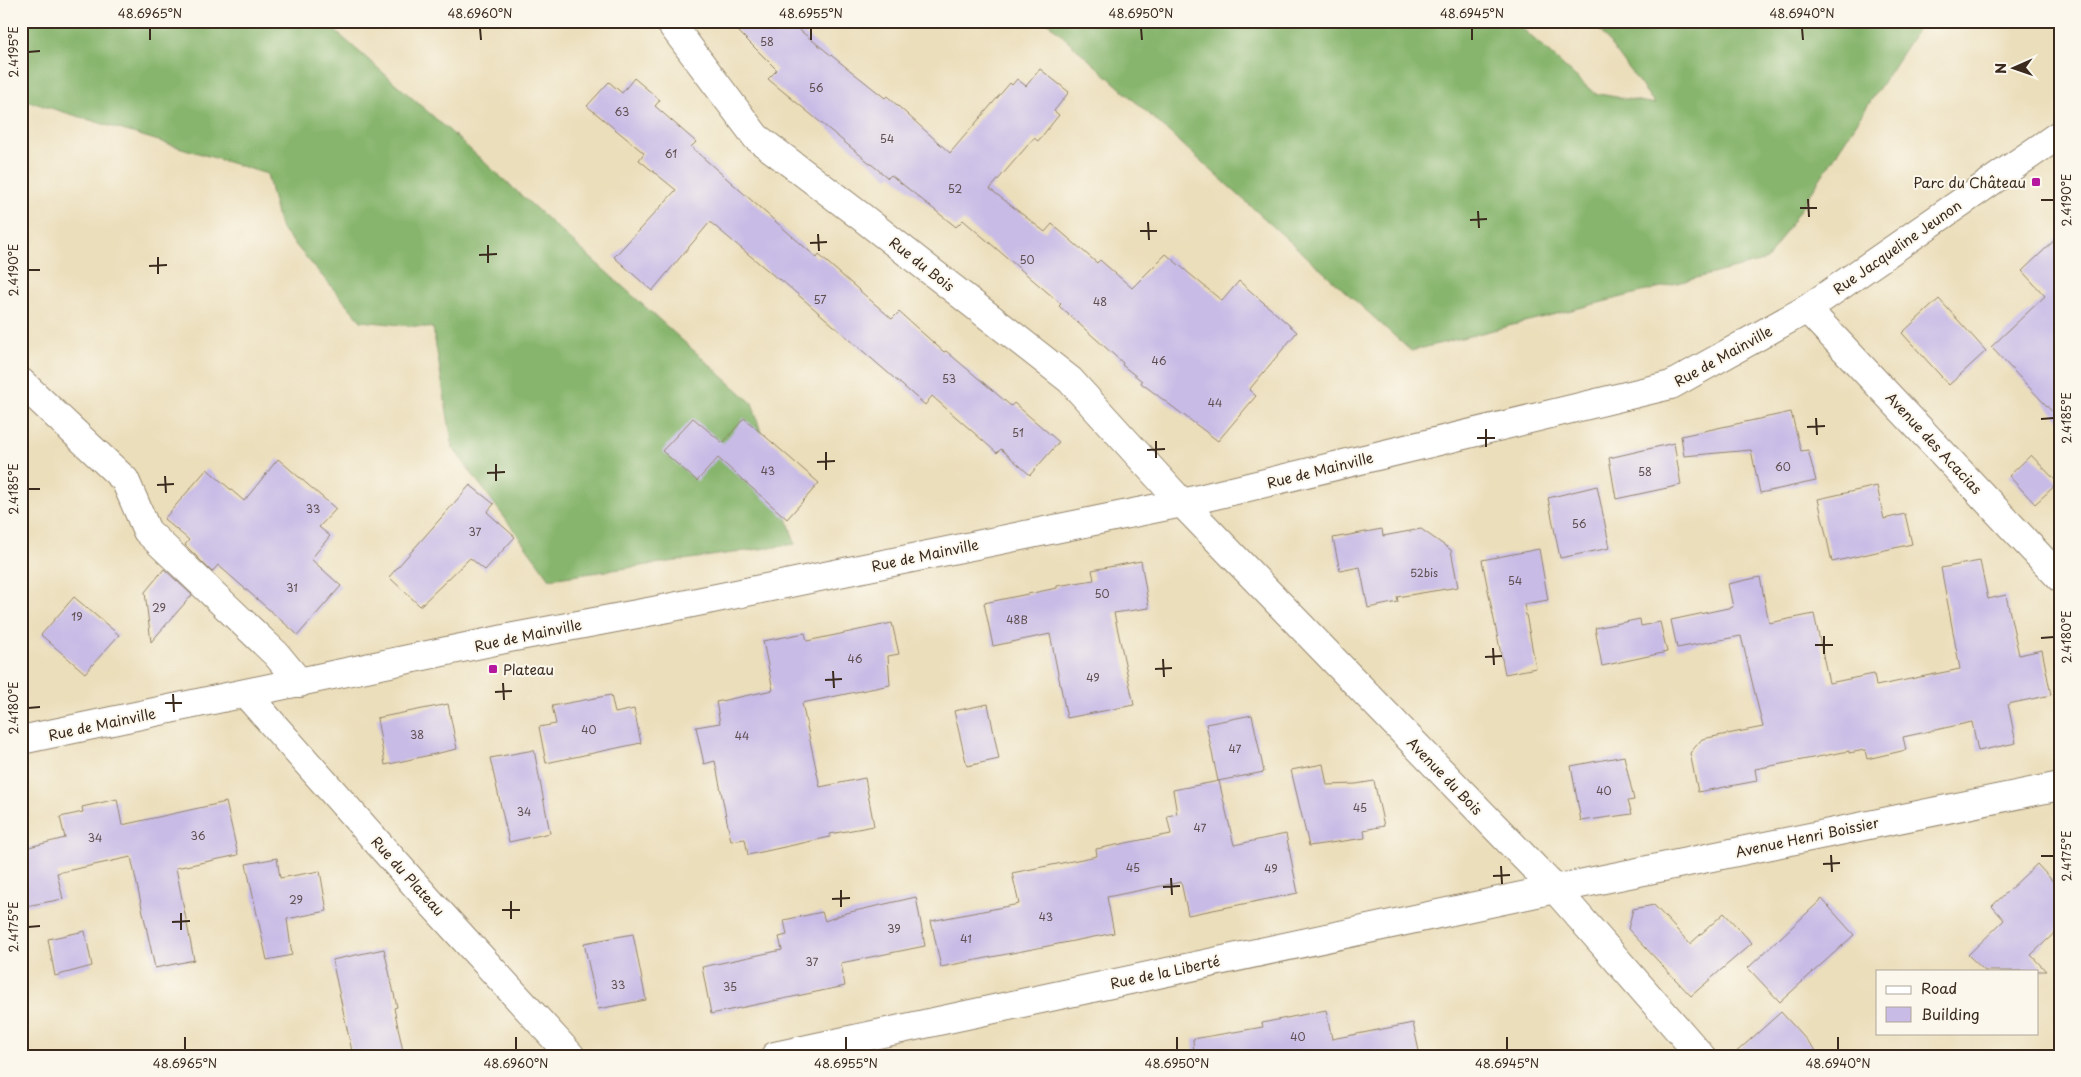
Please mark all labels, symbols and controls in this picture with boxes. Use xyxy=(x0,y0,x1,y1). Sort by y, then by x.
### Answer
text: 48.6965°N xyxy=(118,4,182,22)
text: 48.6960°N xyxy=(448,4,512,22)
text: 48.6955°N xyxy=(779,4,843,22)
text: 48.6950°N xyxy=(1109,4,1173,22)
text: 48.6945°N xyxy=(1440,4,1504,22)
text: 48.6940°N xyxy=(1769,4,1835,22)
text: 2.4195°E xyxy=(4,26,22,78)
house number: 58 xyxy=(760,33,774,50)
north arrow xyxy=(1988,42,2038,92)
text: N xyxy=(1990,63,2011,74)
house number: 56 xyxy=(809,79,824,96)
house number: 63 xyxy=(615,103,629,120)
house number: 54 xyxy=(880,130,894,147)
house number: 61 xyxy=(665,145,677,162)
place label: Parc du Château xyxy=(1913,172,2026,193)
text: 2.4190°E xyxy=(2057,174,2075,226)
marker: Parc du Château xyxy=(2030,176,2042,188)
house number: 52 xyxy=(948,180,962,197)
street label: Rue Jacqueline Jeunon xyxy=(1829,195,1965,299)
street label: Rue du Bois xyxy=(885,232,959,296)
text: 2.4190°E xyxy=(4,244,22,296)
house number: 50 xyxy=(1019,251,1035,268)
house number: 57 xyxy=(813,291,827,308)
house number: 48 xyxy=(1093,293,1107,310)
street label: Rue de Mainville xyxy=(1670,320,1776,392)
house number: 46 xyxy=(1152,352,1167,369)
house number: 53 xyxy=(942,370,956,387)
street label: Avenue des Acacias xyxy=(1881,387,1987,499)
text: 2.4185°E xyxy=(2057,392,2075,444)
house number: 44 xyxy=(1208,394,1222,411)
house number: 51 xyxy=(1012,424,1024,441)
street label: Rue de Mainville xyxy=(1265,447,1376,493)
house number: 60 xyxy=(1775,458,1791,475)
house number: 43 xyxy=(761,462,775,479)
text: 2.4185°E xyxy=(4,463,22,515)
house number: 58 xyxy=(1638,463,1652,480)
house number: 33 xyxy=(306,500,320,517)
house number: 56 xyxy=(1572,515,1587,532)
house number: 37 xyxy=(469,523,482,540)
street label: Rue de Mainville xyxy=(869,533,981,577)
house number: 52bis xyxy=(1410,564,1438,581)
house number: 54 xyxy=(1508,572,1522,589)
house number: 31 xyxy=(286,579,298,596)
house number: 50 xyxy=(1094,585,1110,602)
house number: 29 xyxy=(152,599,166,616)
house number: 19 xyxy=(71,608,83,625)
text: 2.4180°E xyxy=(2057,610,2075,664)
house number: 48B xyxy=(1006,611,1028,628)
street label: Rue de Mainville xyxy=(472,613,584,657)
house number: 46 xyxy=(848,650,863,667)
place label: Plateau xyxy=(503,659,554,680)
marker: Plateau xyxy=(487,663,499,675)
house number: 49 xyxy=(1086,669,1100,686)
text: 2.4180°E xyxy=(4,681,22,735)
street label: Rue de Mainville xyxy=(46,702,158,746)
house number: 40 xyxy=(581,721,597,738)
house number: 38 xyxy=(410,726,424,743)
house number: 44 xyxy=(735,727,749,744)
street label: Avenue du Bois xyxy=(1402,732,1488,820)
house number: 47 xyxy=(1229,740,1242,757)
house number: 40 xyxy=(1596,782,1612,799)
house number: 45 xyxy=(1353,799,1367,816)
house number: 34 xyxy=(517,803,531,820)
street label: Avenue Henri Boissier xyxy=(1733,812,1881,862)
house number: 47 xyxy=(1194,819,1207,836)
house number: 36 xyxy=(191,827,206,844)
house number: 34 xyxy=(88,829,102,846)
text: 2.4175°E xyxy=(2057,831,2075,881)
street label: Rue du Plateau xyxy=(366,832,450,920)
house number: 45 xyxy=(1126,859,1140,876)
house number: 49 xyxy=(1264,860,1278,877)
house number: 29 xyxy=(289,891,303,908)
text: 2.4175°E xyxy=(4,902,22,952)
house number: 43 xyxy=(1039,908,1053,925)
house number: 39 xyxy=(887,920,901,937)
house number: 41 xyxy=(960,930,972,947)
street label: Rue de la Liberté xyxy=(1108,950,1222,994)
house number: 37 xyxy=(806,953,819,970)
legend xyxy=(1876,970,2038,1034)
house number: 33 xyxy=(611,976,625,993)
text: Road xyxy=(1921,976,1957,999)
house number: 35 xyxy=(723,978,737,995)
text: Building xyxy=(1921,1002,1980,1025)
house number: 40 xyxy=(1290,1028,1306,1045)
text: 48.6965°N xyxy=(153,1054,217,1072)
text: 48.6960°N xyxy=(484,1054,548,1072)
text: 48.6955°N xyxy=(814,1054,878,1072)
text: 48.6950°N xyxy=(1145,1054,1209,1072)
text: 48.6945°N xyxy=(1475,1054,1539,1072)
text: 48.6940°N xyxy=(1805,1054,1871,1072)

